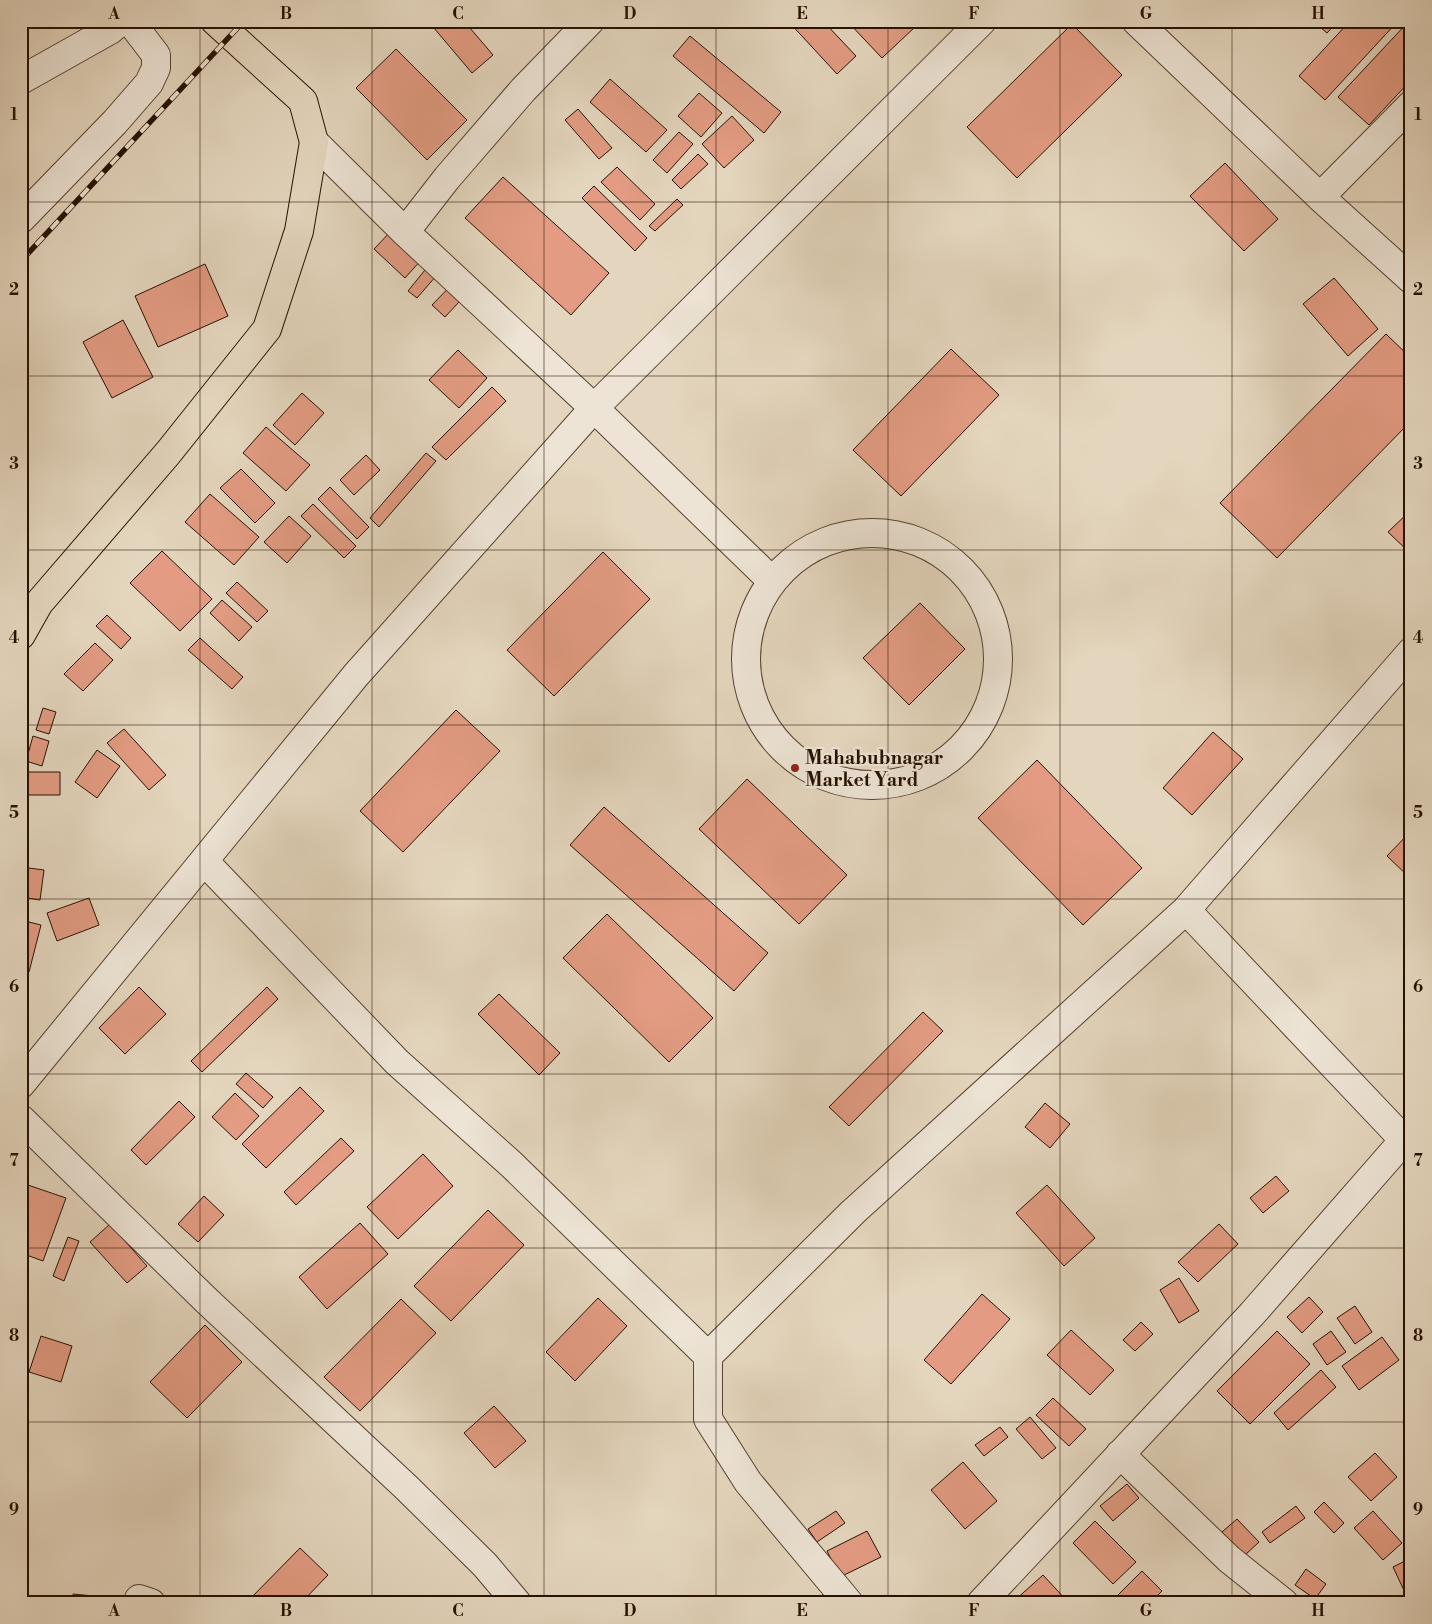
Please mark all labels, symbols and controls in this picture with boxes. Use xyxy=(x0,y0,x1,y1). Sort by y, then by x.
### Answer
text: A xyxy=(107,4,120,24)
text: B xyxy=(280,4,292,24)
text: C xyxy=(452,4,464,24)
text: D xyxy=(624,4,637,24)
text: E xyxy=(796,4,808,24)
text: F xyxy=(968,4,980,24)
text: G xyxy=(1140,4,1153,24)
text: H xyxy=(1311,4,1325,24)
text: 1 xyxy=(10,105,18,125)
text: 1 xyxy=(1414,105,1422,125)
text: 2 xyxy=(9,280,19,300)
text: 2 xyxy=(1413,280,1423,300)
text: 3 xyxy=(9,454,19,474)
text: 3 xyxy=(1413,454,1423,474)
text: 4 xyxy=(9,628,20,648)
text: 4 xyxy=(1413,628,1424,648)
place label: Mahabubnagar Market Yard xyxy=(805,746,944,792)
marker: Mahabubnagar Market Yard xyxy=(789,762,801,774)
text: 5 xyxy=(9,803,19,823)
text: 5 xyxy=(1413,803,1423,823)
text: 6 xyxy=(9,977,19,997)
text: 6 xyxy=(1413,977,1423,997)
text: 7 xyxy=(9,1151,19,1171)
text: 7 xyxy=(1413,1151,1423,1171)
text: 8 xyxy=(9,1326,19,1346)
text: 8 xyxy=(1413,1326,1423,1346)
text: 9 xyxy=(9,1500,19,1520)
text: 9 xyxy=(1413,1500,1423,1520)
text: A xyxy=(107,1601,120,1621)
text: B xyxy=(280,1601,292,1621)
text: C xyxy=(452,1601,464,1621)
text: D xyxy=(624,1601,637,1621)
text: E xyxy=(796,1601,808,1621)
text: F xyxy=(968,1601,980,1621)
text: G xyxy=(1140,1601,1153,1621)
text: H xyxy=(1311,1601,1325,1621)

